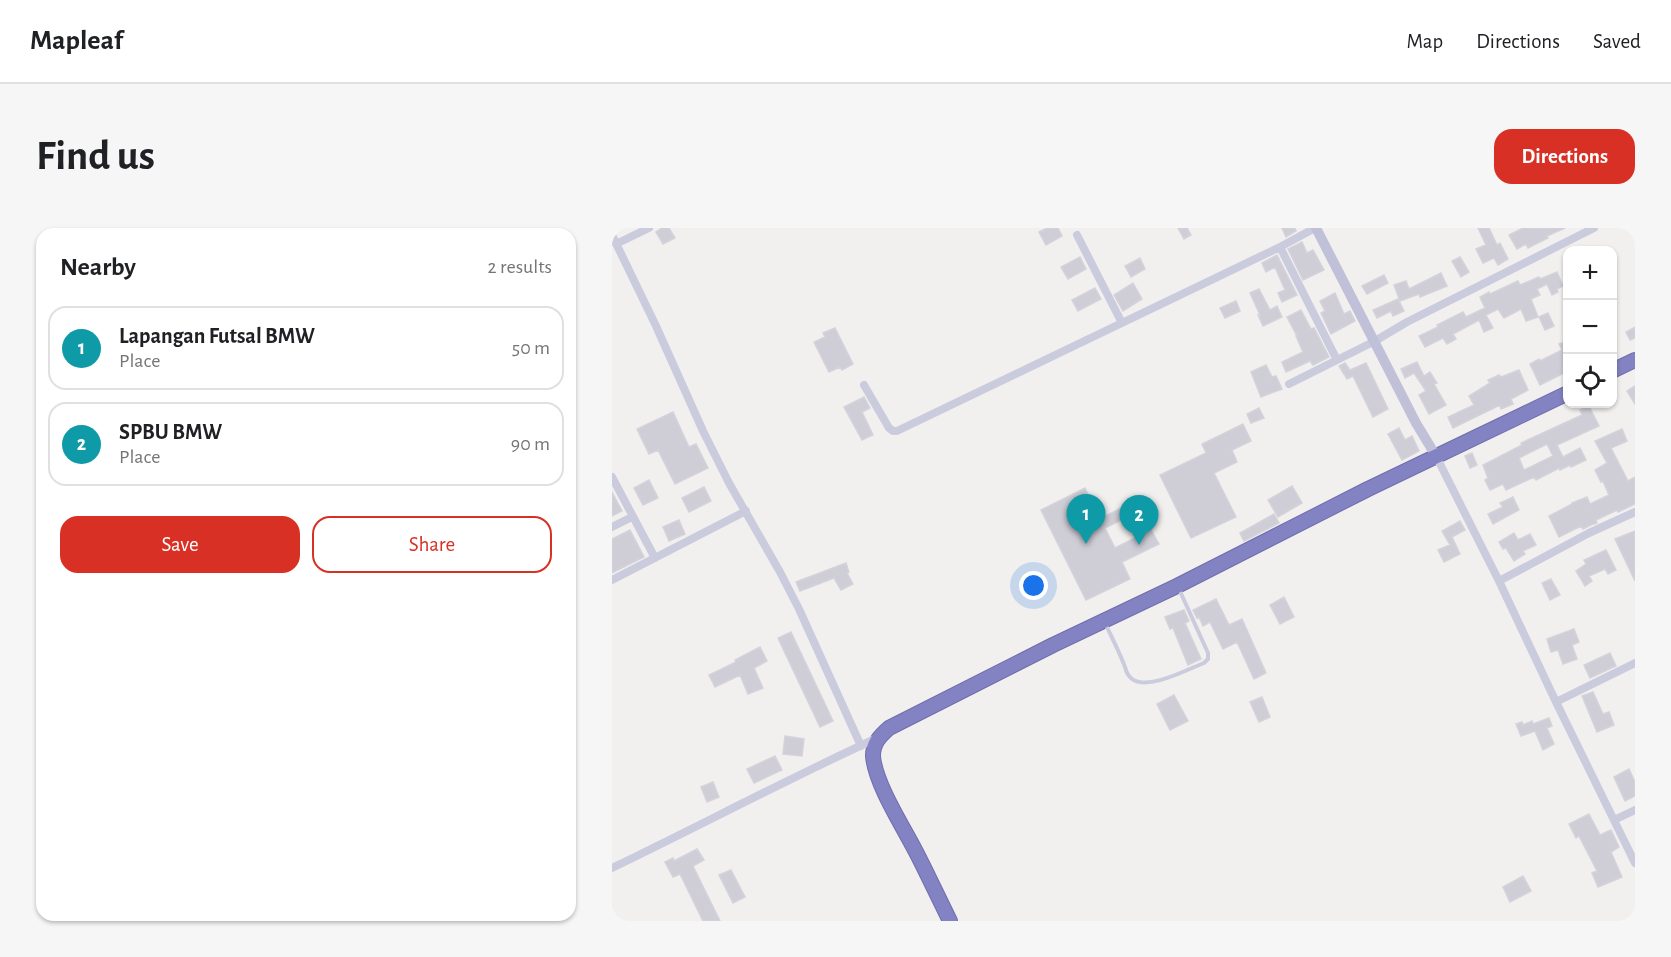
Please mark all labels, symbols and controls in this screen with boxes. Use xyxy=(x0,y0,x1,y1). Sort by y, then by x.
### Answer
text: Mapleaf xyxy=(30,27,123,55)
text: Map xyxy=(1407,31,1443,52)
text: Directions xyxy=(1476,31,1560,52)
text: Saved xyxy=(1593,31,1641,52)
button: Directions xyxy=(1494,129,1635,184)
text: Find us xyxy=(36,135,155,177)
map controls xyxy=(1563,246,1617,408)
button: + xyxy=(1563,246,1617,300)
text: Nearby xyxy=(60,254,136,280)
text: 2 results xyxy=(488,257,552,277)
button: − xyxy=(1563,300,1617,354)
text: Lapangan Futsal BMW xyxy=(119,325,315,347)
text: 1 xyxy=(78,338,85,358)
text: 50 m xyxy=(512,338,550,358)
text: Place xyxy=(119,351,160,371)
button: locate xyxy=(1563,354,1617,408)
text: SPBU BMW xyxy=(119,421,222,443)
text: 2 xyxy=(77,434,86,454)
text: 90 m xyxy=(511,434,550,454)
text: Place xyxy=(119,447,160,467)
pin: 1 xyxy=(1066,494,1106,544)
pin: 2 xyxy=(1120,496,1158,545)
button: Save xyxy=(60,516,300,573)
button: Share xyxy=(312,516,552,573)
your location xyxy=(1019,571,1048,600)

